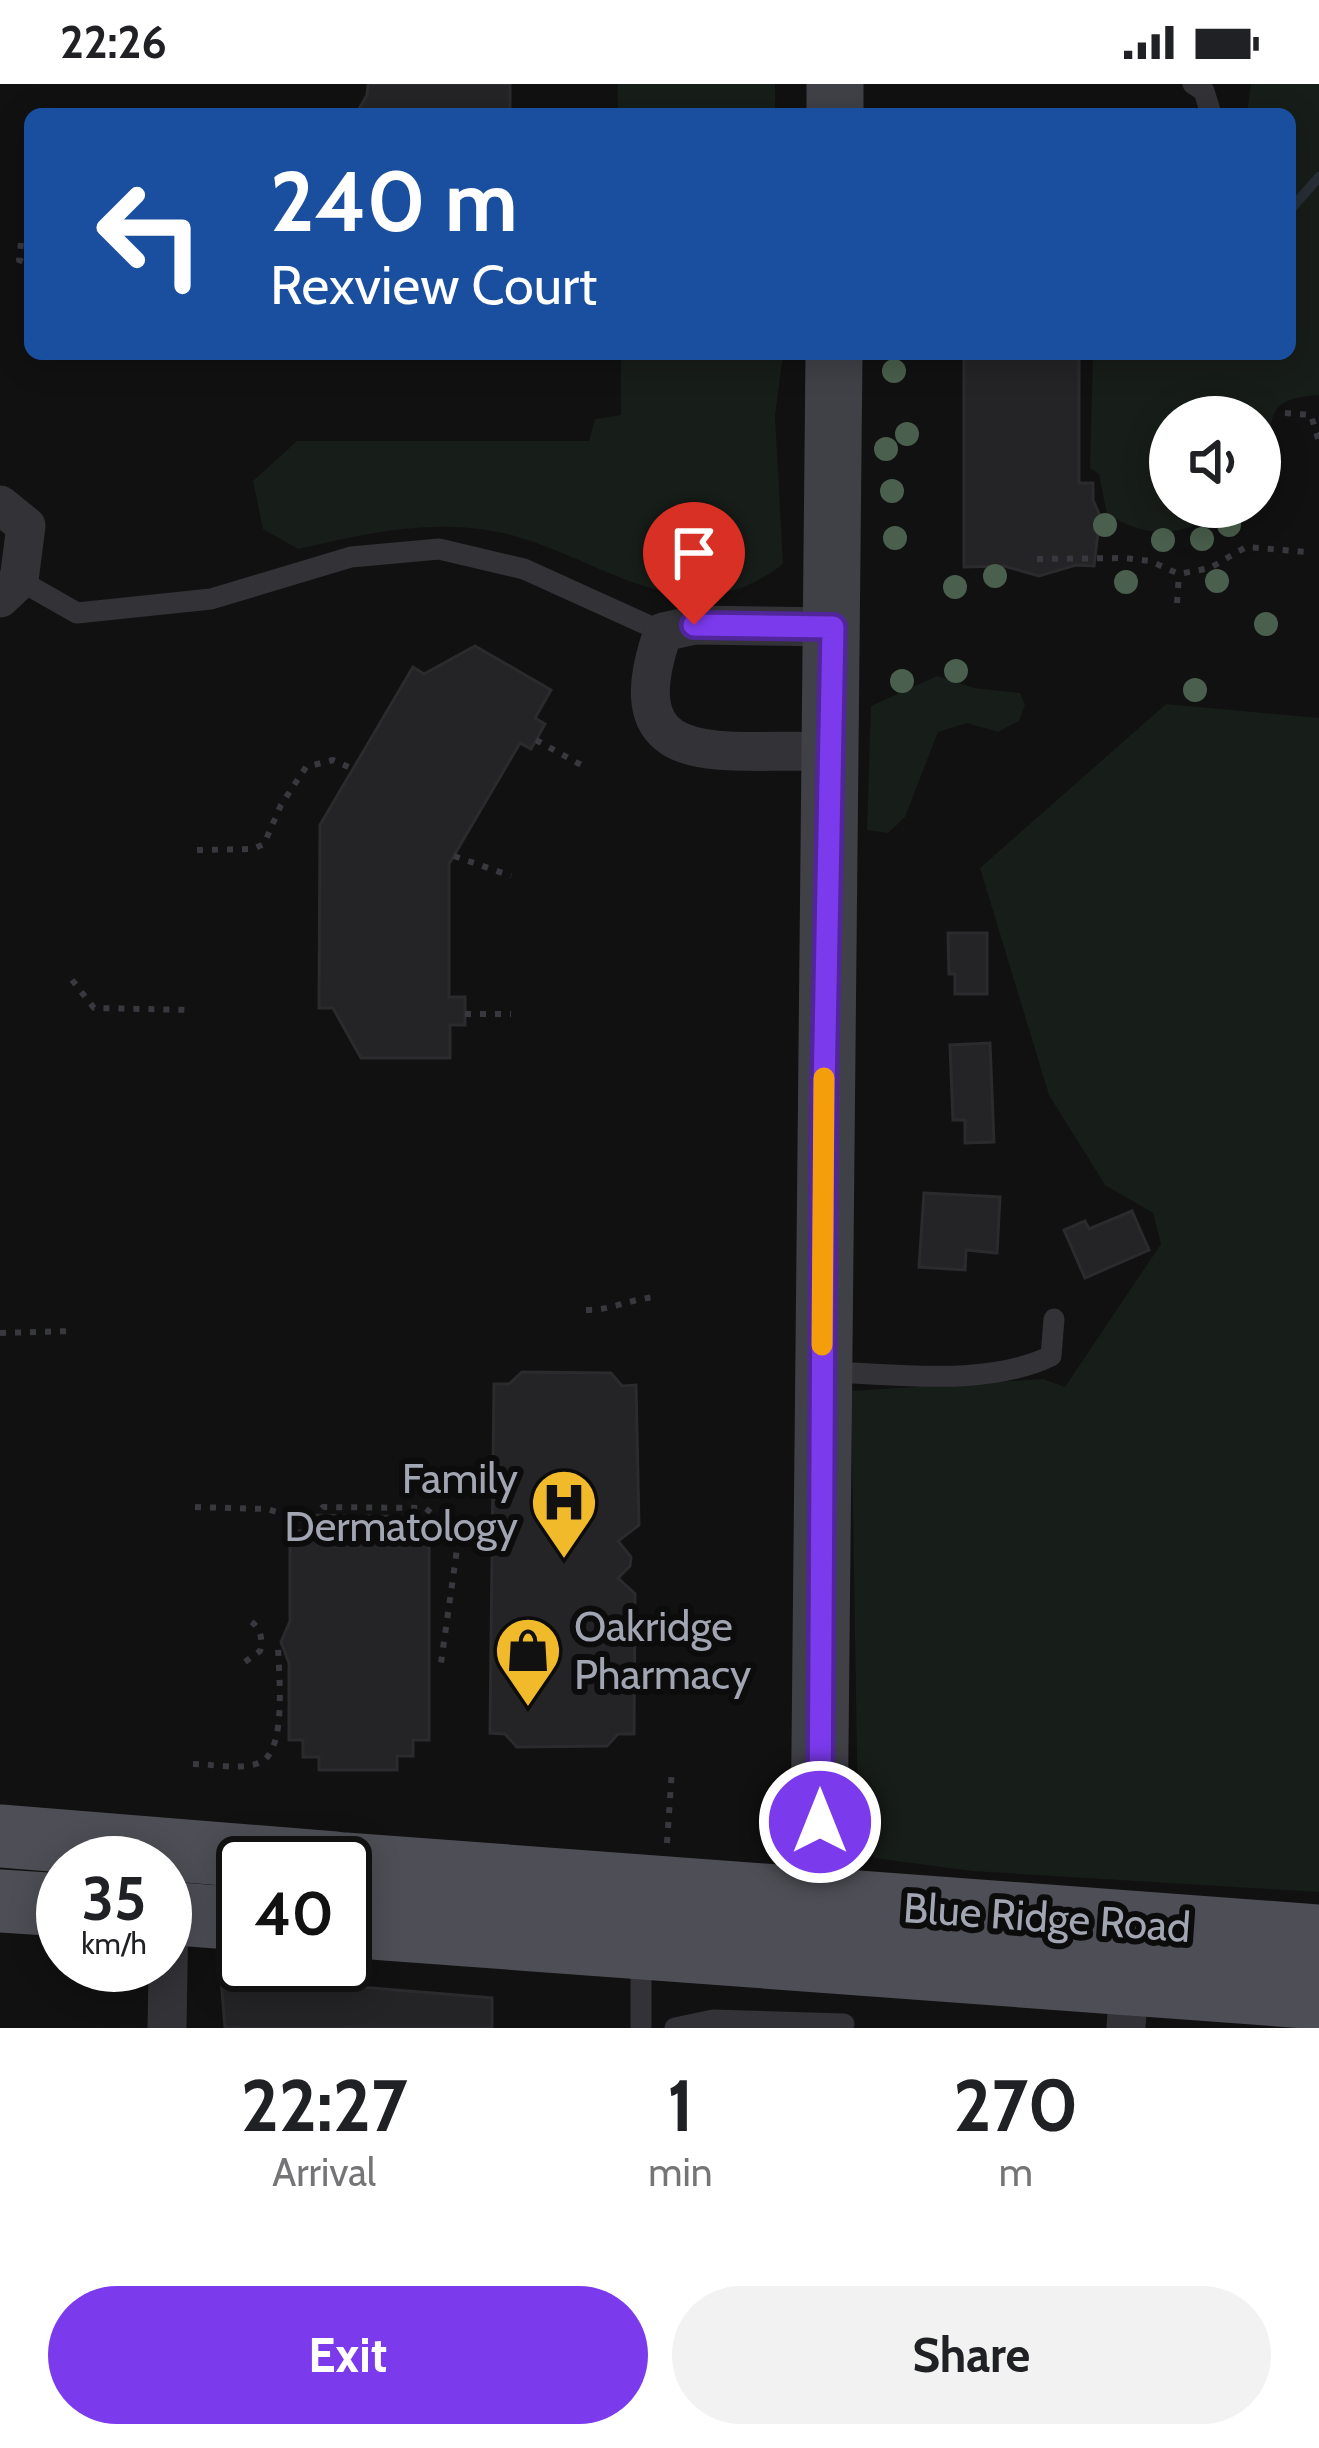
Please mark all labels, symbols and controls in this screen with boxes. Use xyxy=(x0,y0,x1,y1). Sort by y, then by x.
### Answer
text: 22:26 xyxy=(60,15,167,69)
text: 240 m xyxy=(270,150,518,252)
icon: left xyxy=(72,156,228,312)
text: Rexview Court xyxy=(270,252,597,318)
map controls xyxy=(1149,396,1281,528)
button: sound xyxy=(1149,396,1281,528)
pin xyxy=(643,502,745,625)
icon: arrive xyxy=(661,520,727,586)
place label: Family Dermatology xyxy=(284,1452,518,1552)
hospital icon: Family Dermatology xyxy=(529,1467,599,1561)
place label: Oakridge Pharmacy xyxy=(574,1600,751,1700)
shop icon: Oakridge Pharmacy xyxy=(493,1615,563,1709)
position arrow xyxy=(757,1759,883,1885)
speed limit sign: 40 xyxy=(216,1836,372,1992)
text: 35 xyxy=(82,1862,146,1935)
street label: Blue Ridge Road xyxy=(902,1881,1192,1953)
text: km/h xyxy=(81,1925,147,1962)
text: 22:27 xyxy=(241,2062,408,2149)
text: 1 xyxy=(667,2062,694,2149)
text: 270 xyxy=(953,2062,1078,2149)
text: Arrival xyxy=(272,2148,376,2196)
text: min xyxy=(648,2148,713,2196)
text: m xyxy=(999,2148,1033,2196)
button: Exit xyxy=(48,2286,648,2424)
button: Share xyxy=(672,2286,1271,2424)

